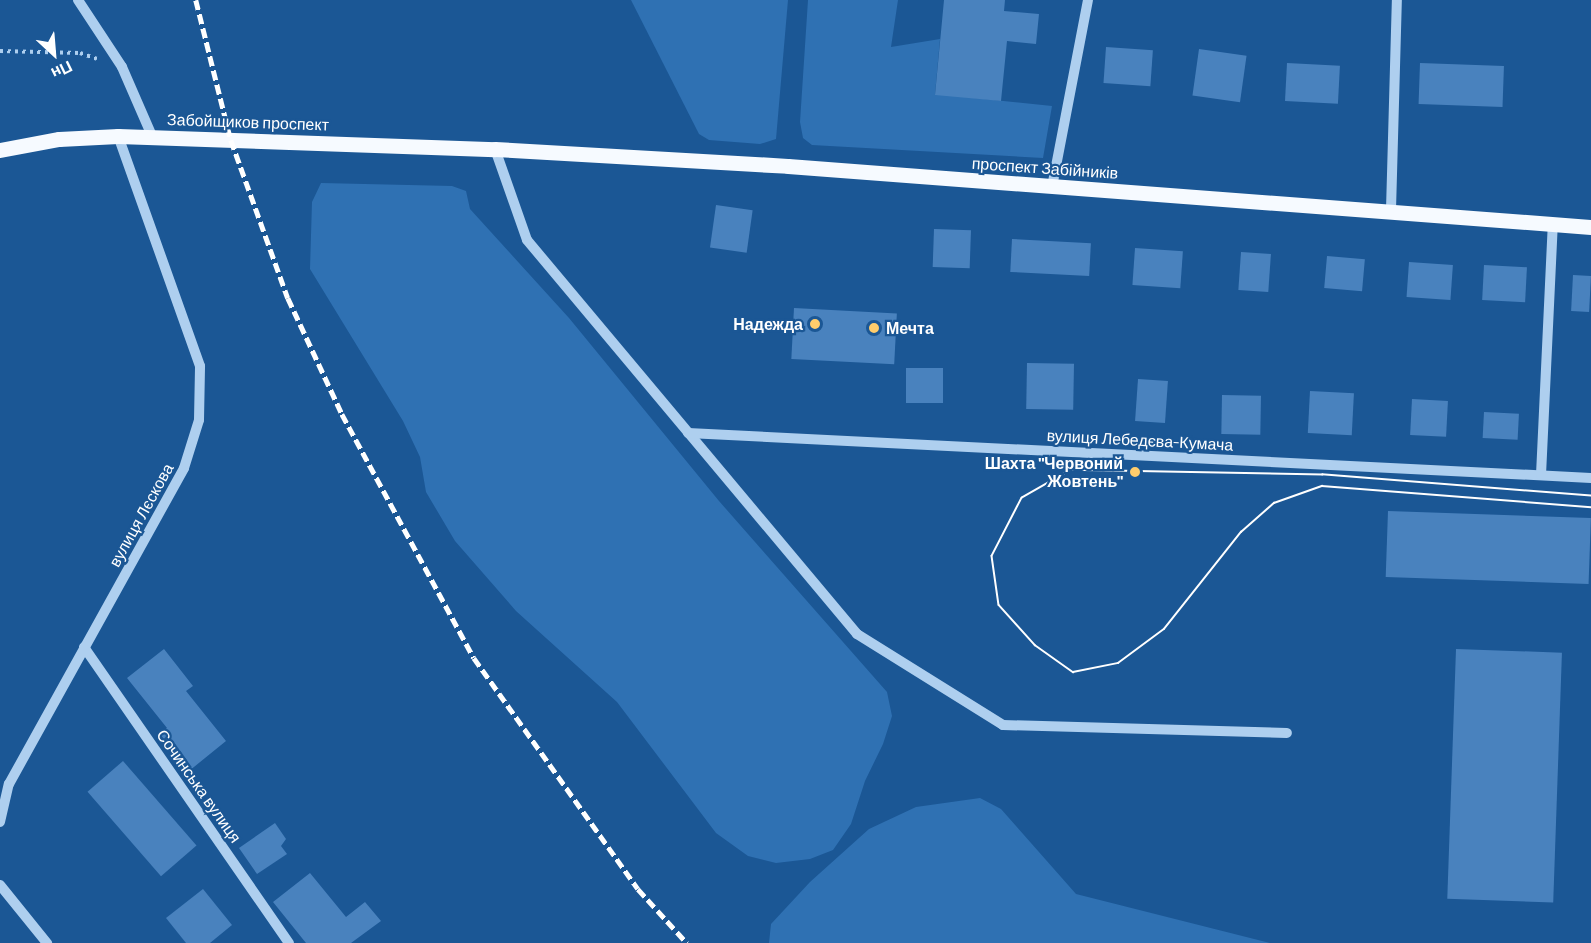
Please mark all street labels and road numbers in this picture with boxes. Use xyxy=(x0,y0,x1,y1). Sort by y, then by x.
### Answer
street label: Забойщиков проспект xyxy=(167,110,329,134)
street label: проспект Забійників xyxy=(971,153,1119,183)
street label: вулиця Лебедєва-Кумача xyxy=(1046,426,1234,454)
street label: вулиця Лєскова xyxy=(105,460,177,570)
street label: Сочинська вулиця xyxy=(153,726,245,846)

